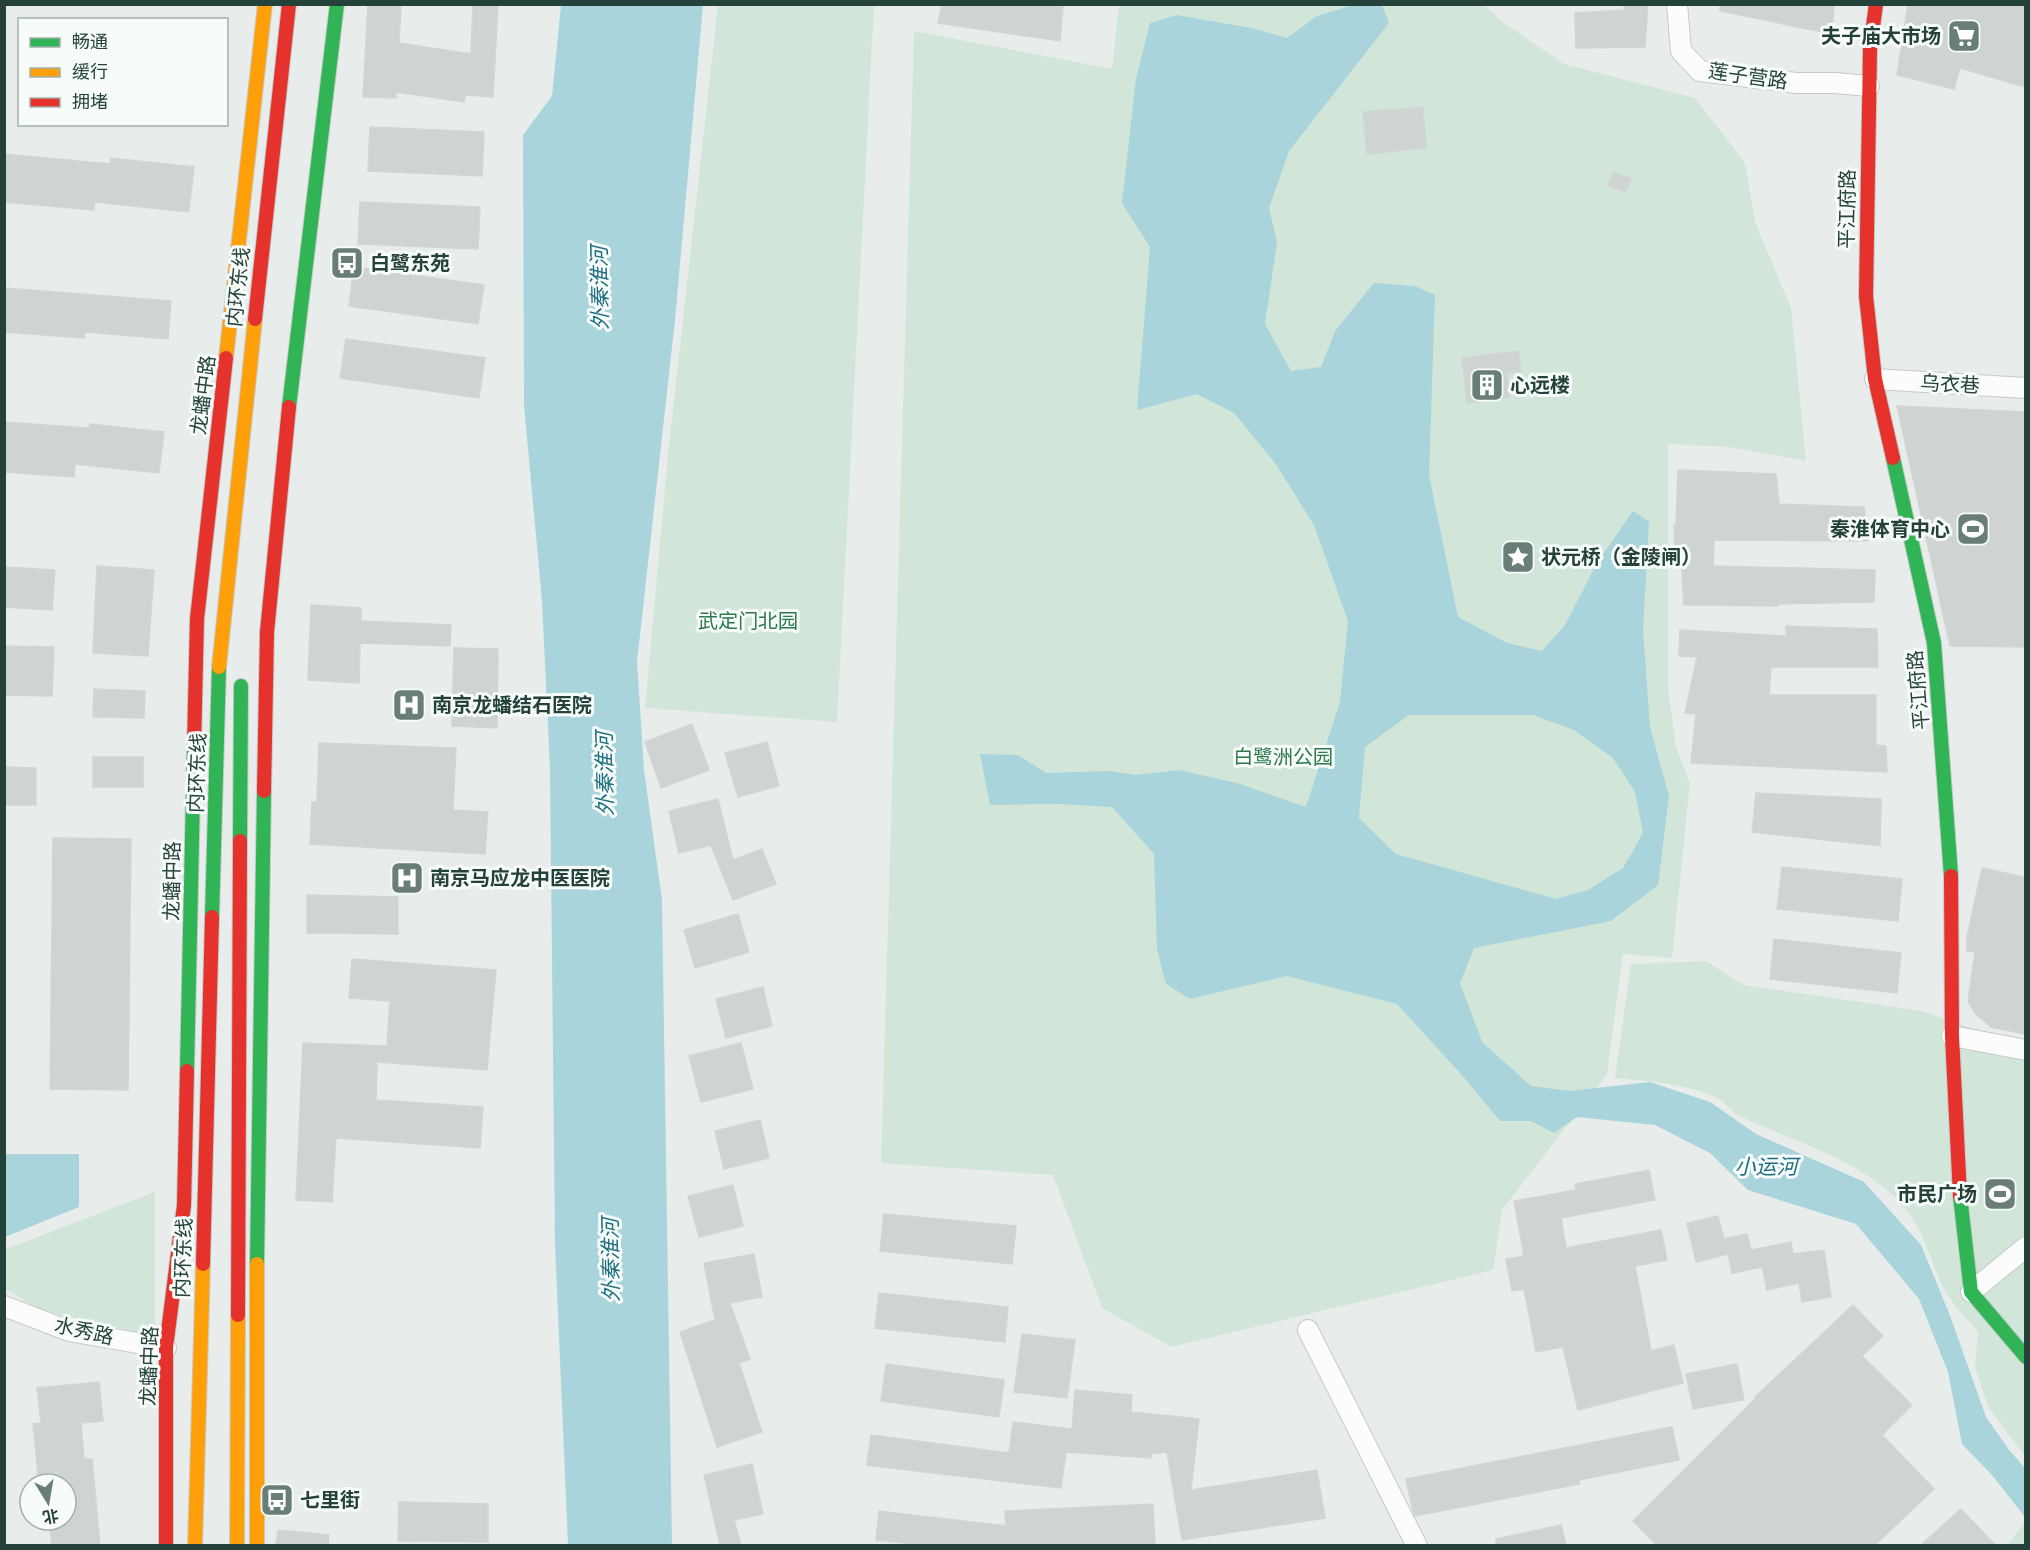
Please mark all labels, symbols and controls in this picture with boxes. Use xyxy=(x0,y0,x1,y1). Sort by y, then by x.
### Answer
legend xyxy=(18,18,228,126)
supermarket icon: 夫子庙大市场 xyxy=(1946,18,1982,54)
place label: 夫子庙大市场 xyxy=(1821,23,1941,47)
text: 畅通 xyxy=(72,30,108,52)
street label: 莲子营路 xyxy=(1707,58,1789,92)
text: 缓行 xyxy=(72,60,108,82)
text: 拥堵 xyxy=(72,90,108,112)
street label: 平江府路 xyxy=(1833,169,1859,249)
water label: 外秦淮河 xyxy=(585,242,612,330)
bus stop icon: 白鹭东苑 xyxy=(329,245,365,281)
street label: 内环东线 xyxy=(221,246,253,328)
place label: 白鹭东苑 xyxy=(370,250,450,274)
street label: 龙蟠中路 xyxy=(185,354,219,436)
building icon: 心远楼 xyxy=(1469,367,1505,403)
street label: 乌衣巷 xyxy=(1919,369,1981,397)
place label: 心远楼 xyxy=(1510,372,1570,396)
sports icon: 秦淮体育中心 xyxy=(1955,511,1991,547)
place label: 秦淮体育中心 xyxy=(1830,516,1950,540)
place icon: 状元桥（金陵闸） xyxy=(1500,539,1536,575)
place label: 状元桥（金陵闸） xyxy=(1541,544,1701,568)
park label: 武定门北园 xyxy=(698,608,798,632)
street label: 平江府路 xyxy=(1902,649,1932,731)
hospital icon: 南京龙蟠结石医院 xyxy=(391,687,427,723)
place label: 南京龙蟠结石医院 xyxy=(432,692,592,716)
water label: 外秦淮河 xyxy=(590,728,617,816)
street label: 内环东线 xyxy=(183,733,209,813)
park label: 白鹭洲公园 xyxy=(1233,744,1333,768)
street label: 龙蟠中路 xyxy=(158,841,184,921)
hospital icon: 南京马应龙中医医院 xyxy=(389,860,425,896)
place label: 南京马应龙中医医院 xyxy=(430,865,610,889)
water label: 小运河 xyxy=(1735,1153,1801,1178)
sports icon: 市民广场 xyxy=(1982,1176,2018,1212)
place label: 市民广场 xyxy=(1897,1181,1977,1205)
water label: 外秦淮河 xyxy=(596,1214,623,1302)
street label: 内环东线 xyxy=(169,1218,195,1298)
street label: 水秀路 xyxy=(52,1312,116,1348)
street label: 龙蟠中路 xyxy=(135,1326,161,1406)
north arrow xyxy=(18,1472,78,1532)
bus stop icon: 七里街 xyxy=(259,1482,295,1518)
place label: 七里街 xyxy=(300,1487,360,1511)
text: 北 xyxy=(41,1506,61,1528)

